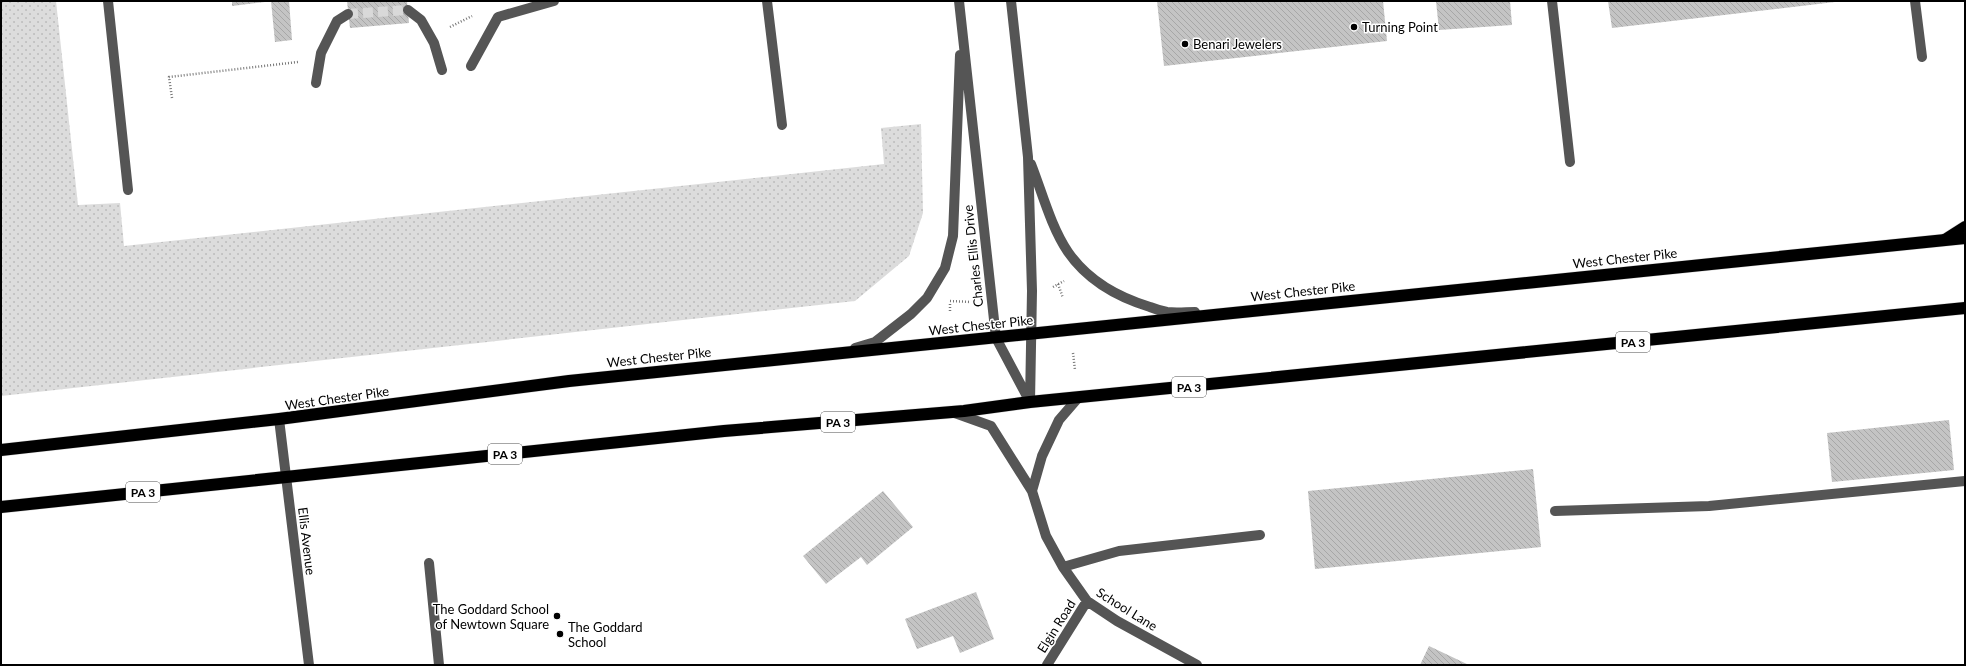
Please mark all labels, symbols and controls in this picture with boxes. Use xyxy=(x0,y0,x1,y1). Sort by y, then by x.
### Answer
place label: Turning Point xyxy=(1362,19,1438,35)
marker: Turning Point xyxy=(1349,22,1359,32)
place label: Benari Jewelers xyxy=(1193,36,1282,52)
marker: Benari Jewelers xyxy=(1180,39,1190,49)
street label: Charles Ellis Drive xyxy=(960,204,986,308)
street label: West Chester Pike xyxy=(1572,245,1678,271)
street label: West Chester Pike xyxy=(1250,278,1356,304)
street label: West Chester Pike xyxy=(928,312,1034,338)
road number: PA 3 xyxy=(1616,332,1650,352)
street label: West Chester Pike xyxy=(606,344,712,370)
road number: PA 3 xyxy=(1172,377,1206,397)
street label: West Chester Pike xyxy=(284,383,390,413)
road number: PA 3 xyxy=(821,412,855,432)
road number: PA 3 xyxy=(488,444,522,464)
road number: PA 3 xyxy=(126,482,160,502)
street label: Ellis Avenue xyxy=(295,506,319,576)
street label: School Lane xyxy=(1094,584,1161,634)
street label: Elgin Road xyxy=(1033,596,1079,656)
place label: The Goddard School of Newtown Square xyxy=(433,601,549,632)
marker: The Goddard School of Newtown Square xyxy=(552,611,562,621)
place label: The Goddard School xyxy=(568,619,643,650)
marker: The Goddard School xyxy=(555,629,565,639)

